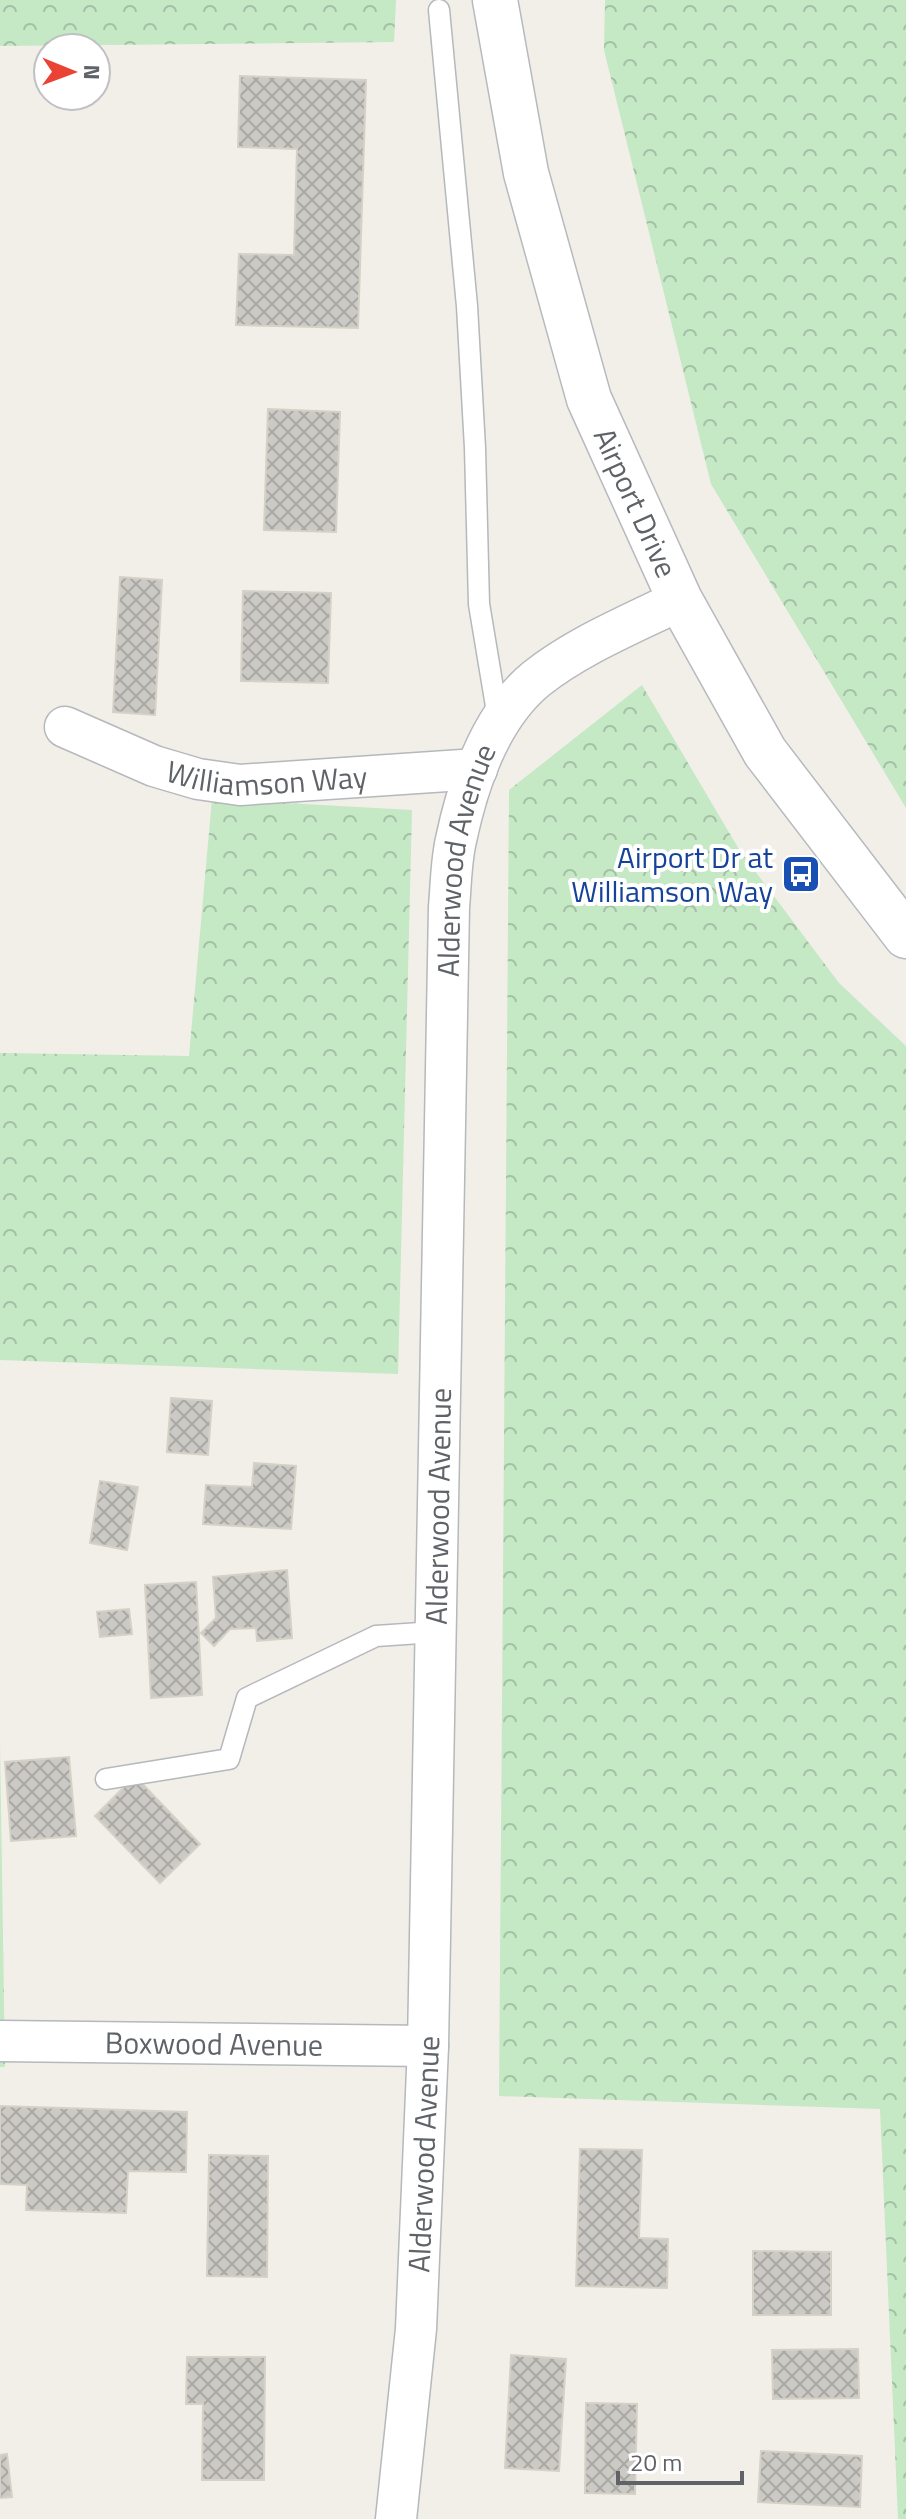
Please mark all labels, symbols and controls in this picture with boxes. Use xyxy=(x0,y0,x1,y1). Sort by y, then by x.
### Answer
north arrow xyxy=(32,32,112,112)
text: N xyxy=(75,64,109,80)
street label: Airport Drive xyxy=(582,420,690,585)
street label: Alderwood Avenue xyxy=(425,736,507,977)
street label: Williamson Way xyxy=(161,748,369,808)
place label: Airport Dr at Williamson Way xyxy=(571,834,773,914)
bus stop icon: Airport Dr at Williamson Way xyxy=(780,853,822,895)
street label: Alderwood Avenue xyxy=(413,1387,463,1625)
street label: Boxwood Avenue xyxy=(105,2019,323,2068)
street label: Alderwood Avenue xyxy=(395,2035,451,2274)
scale bar xyxy=(618,2435,742,2485)
text: 20 m xyxy=(630,2444,682,2480)

